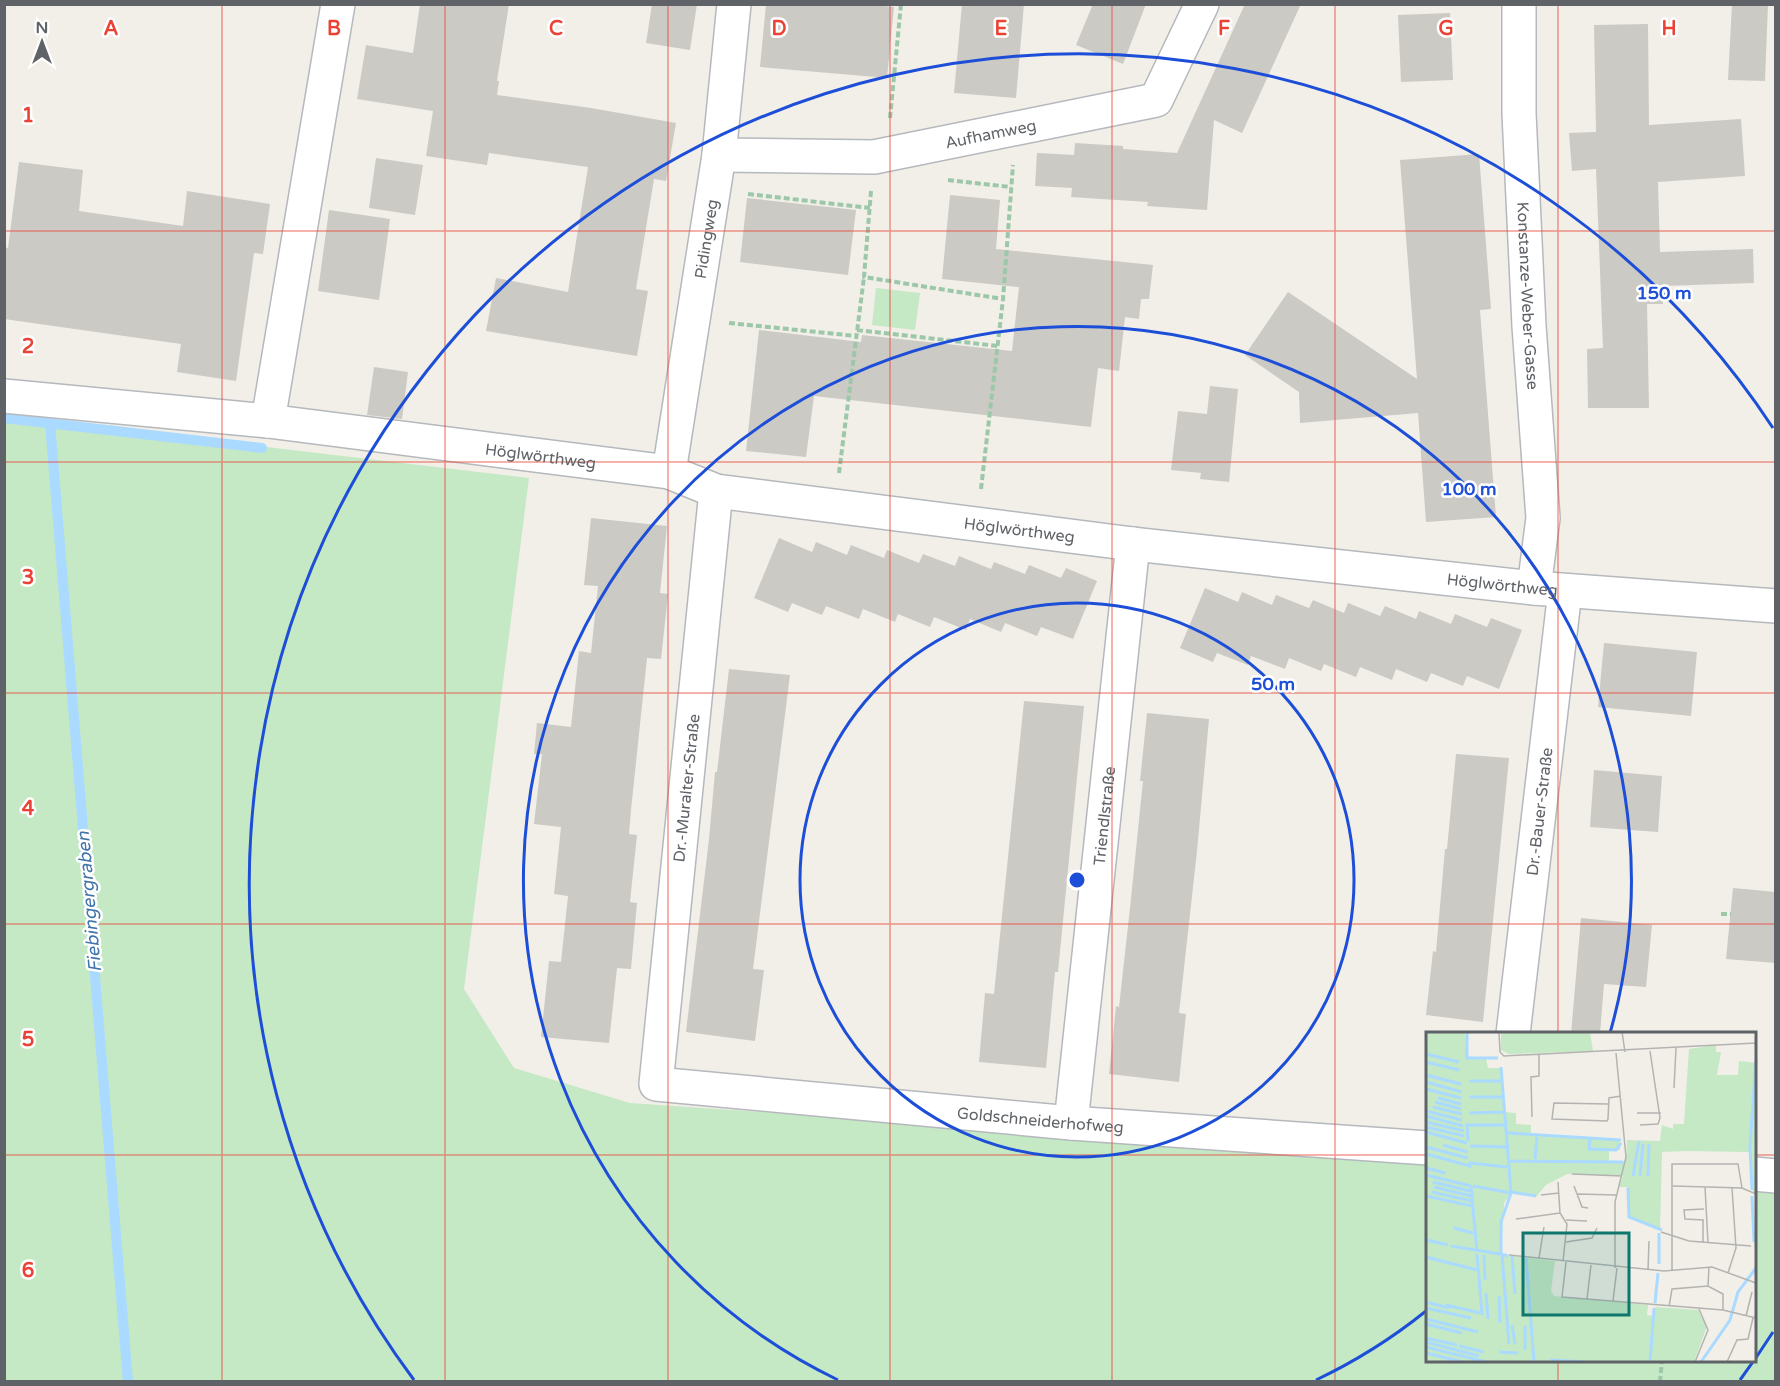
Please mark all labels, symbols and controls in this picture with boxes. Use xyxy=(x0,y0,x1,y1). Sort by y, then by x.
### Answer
north arrow xyxy=(12,12,72,72)
text: A xyxy=(104,17,119,41)
text: B xyxy=(327,17,341,41)
text: C xyxy=(549,17,563,41)
text: D xyxy=(771,17,787,41)
text: E xyxy=(995,17,1008,41)
text: F xyxy=(1218,17,1230,41)
text: G xyxy=(1438,17,1454,41)
text: H xyxy=(1661,17,1677,41)
text: N xyxy=(36,18,48,38)
text: 1 xyxy=(22,104,34,128)
street label: Aufhamweg xyxy=(943,115,1038,153)
street label: Pidingweg xyxy=(691,198,723,280)
street label: Konstanze-Weber-Gasse xyxy=(1512,201,1543,391)
text: 150 m xyxy=(1636,282,1692,304)
text: 2 xyxy=(22,335,34,359)
street label: Höglwörthweg xyxy=(484,440,597,474)
text: 100 m xyxy=(1441,478,1497,500)
street label: Höglwörthweg xyxy=(963,514,1076,548)
text: 3 xyxy=(22,566,34,590)
street label: Höglwörthweg xyxy=(1446,569,1559,601)
text: 50 m xyxy=(1251,673,1295,695)
street label: Dr.-Muralter-Straße xyxy=(669,713,705,863)
street label: Dr.-Bauer-Straße xyxy=(1523,746,1558,877)
street label: Triendlstraße xyxy=(1090,765,1120,866)
text: 4 xyxy=(22,797,35,821)
water label: Fiebingergraben xyxy=(72,830,106,973)
centre of rings xyxy=(1067,870,1087,890)
text: 5 xyxy=(22,1028,34,1052)
inset map xyxy=(1426,1032,1756,1362)
street label: Goldschneiderhofweg xyxy=(956,1103,1124,1138)
text: 6 xyxy=(22,1259,34,1283)

